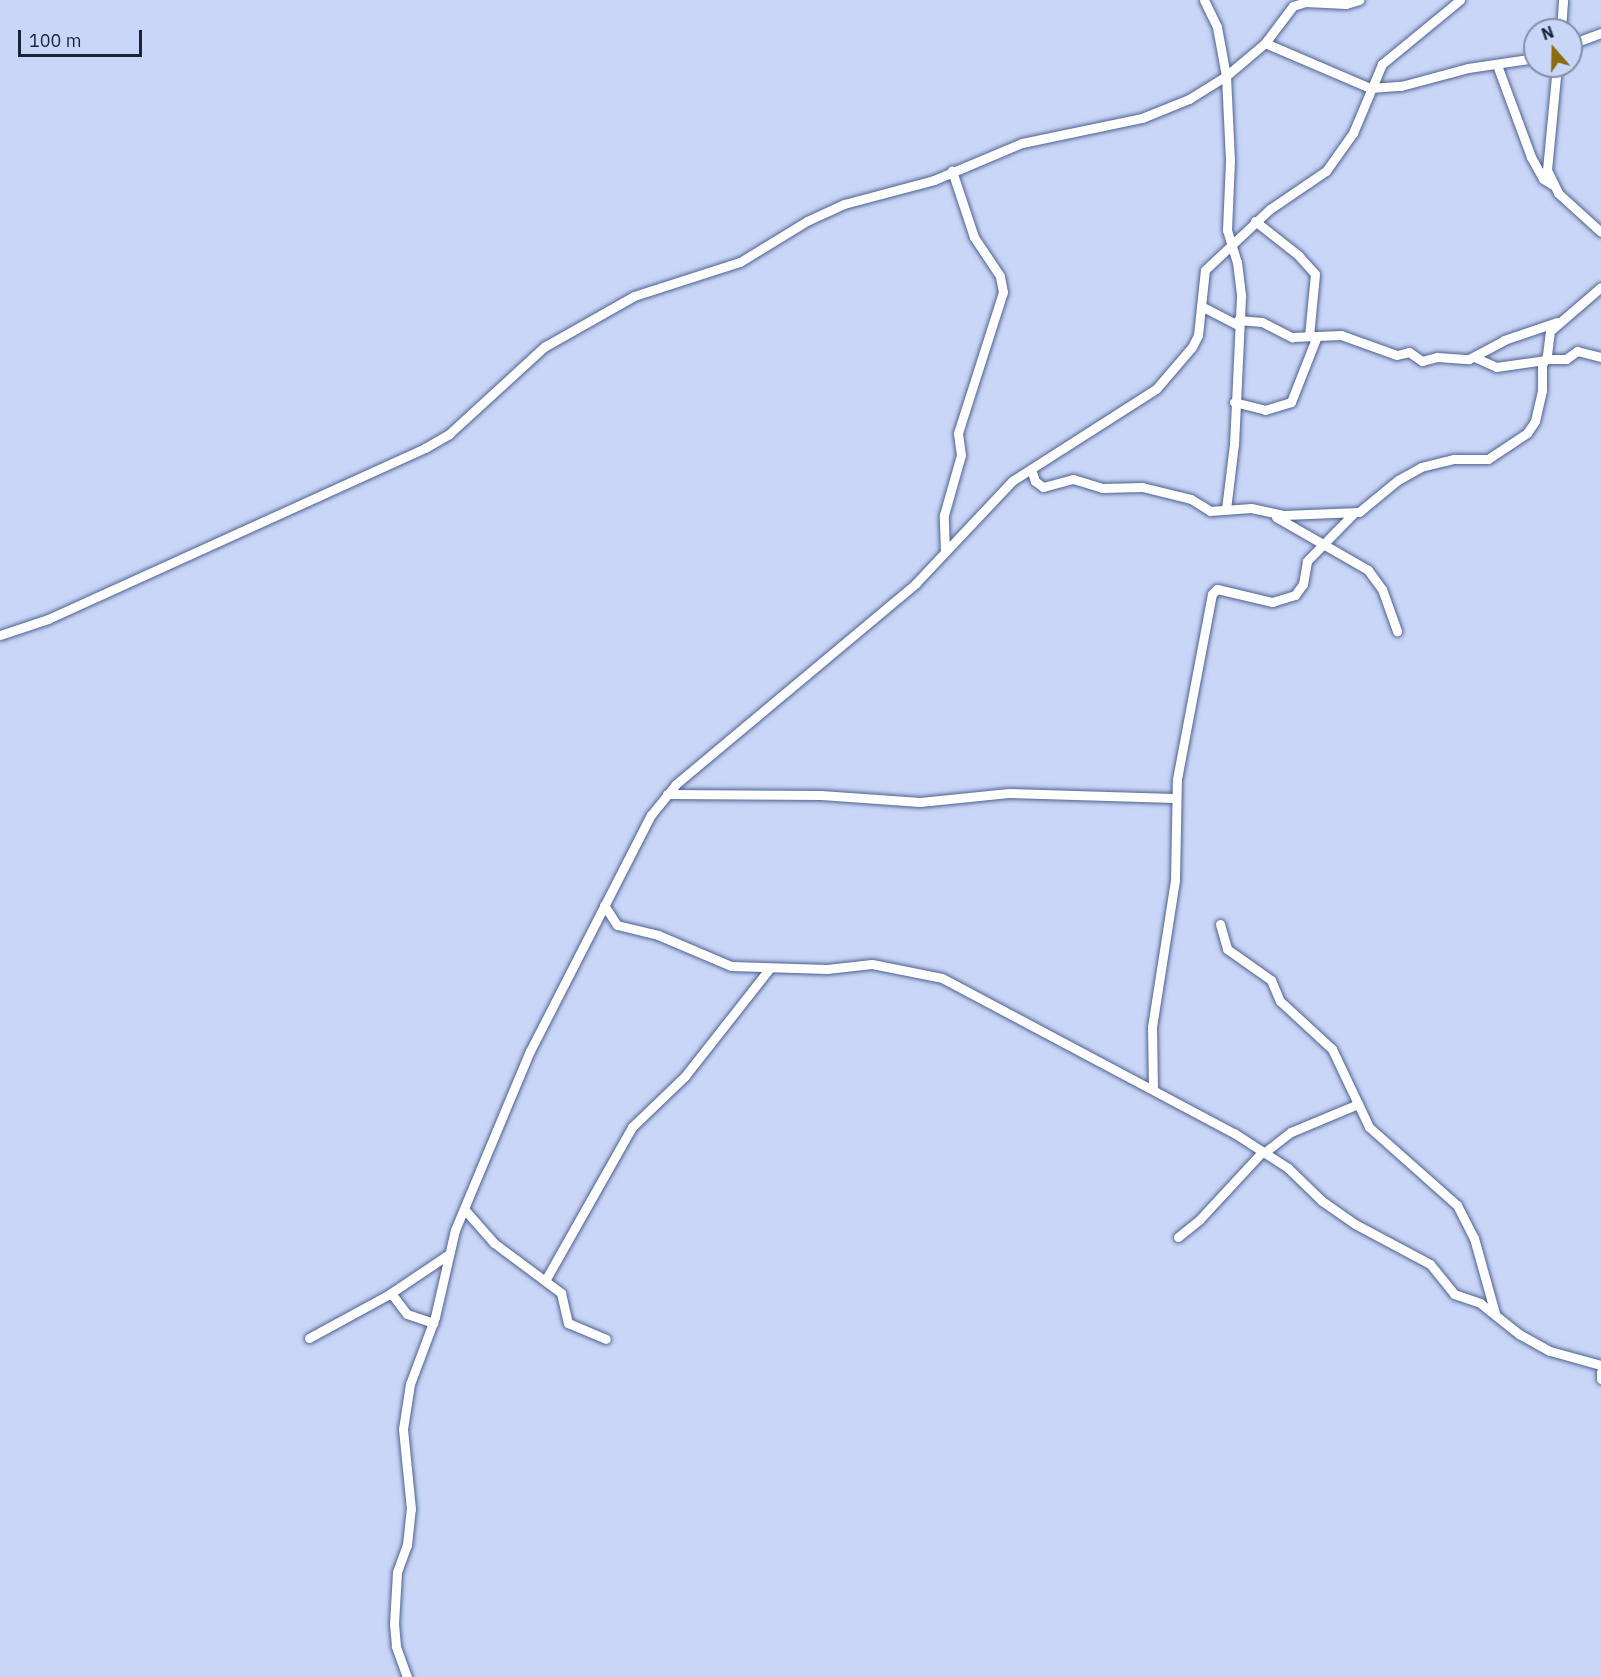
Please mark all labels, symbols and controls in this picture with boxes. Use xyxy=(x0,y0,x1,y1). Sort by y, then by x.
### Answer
scale bar xyxy=(21,18,146,56)
north arrow xyxy=(1523,18,1583,78)
text: N xyxy=(1539,22,1556,44)
text: 100 m xyxy=(29,29,81,52)

